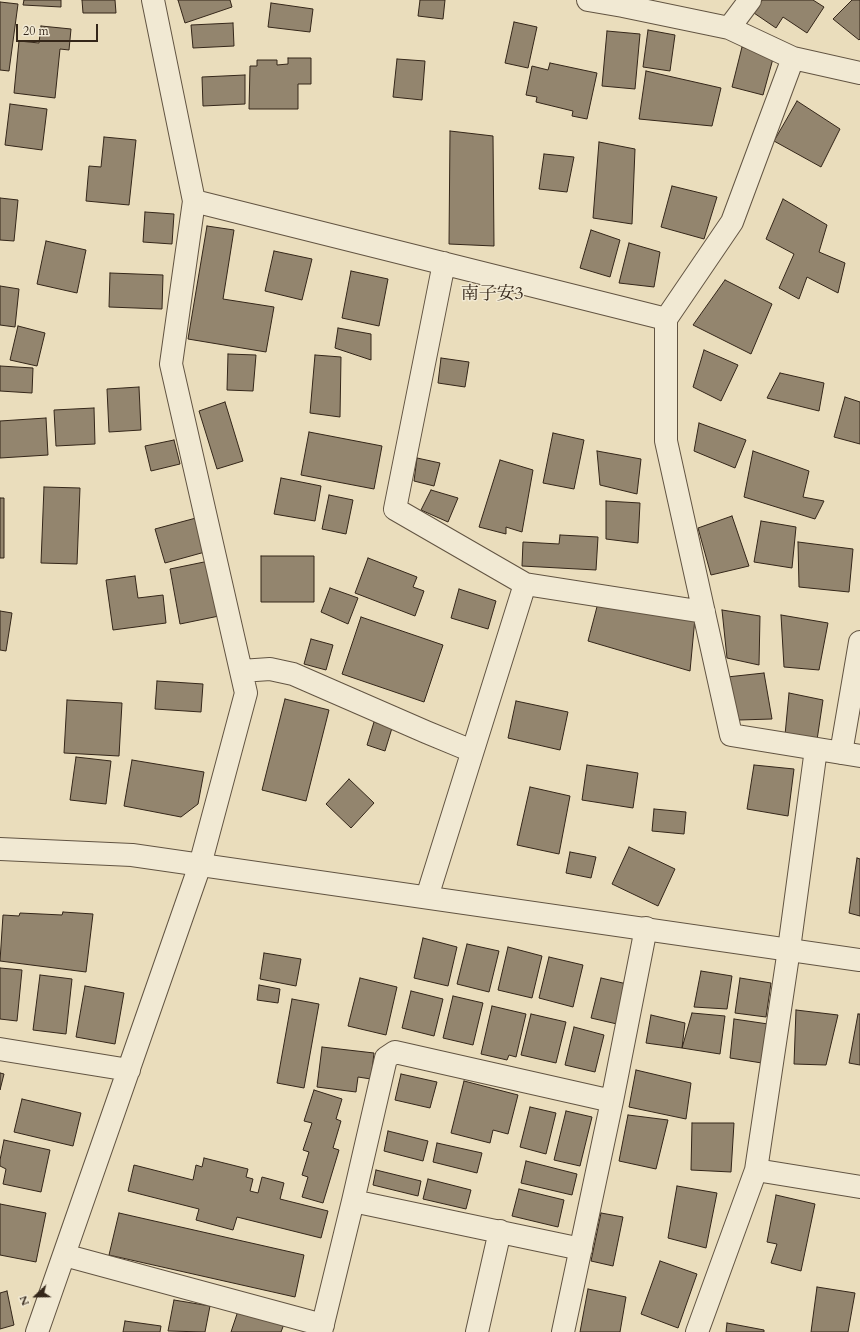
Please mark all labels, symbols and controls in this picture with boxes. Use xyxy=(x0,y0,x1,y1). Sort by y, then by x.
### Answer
scale bar xyxy=(18,16,100,42)
text: 20 m xyxy=(23,23,49,39)
district label: 南子安3 xyxy=(460,284,524,306)
north arrow xyxy=(16,1276,56,1316)
text: N xyxy=(16,1293,33,1308)

